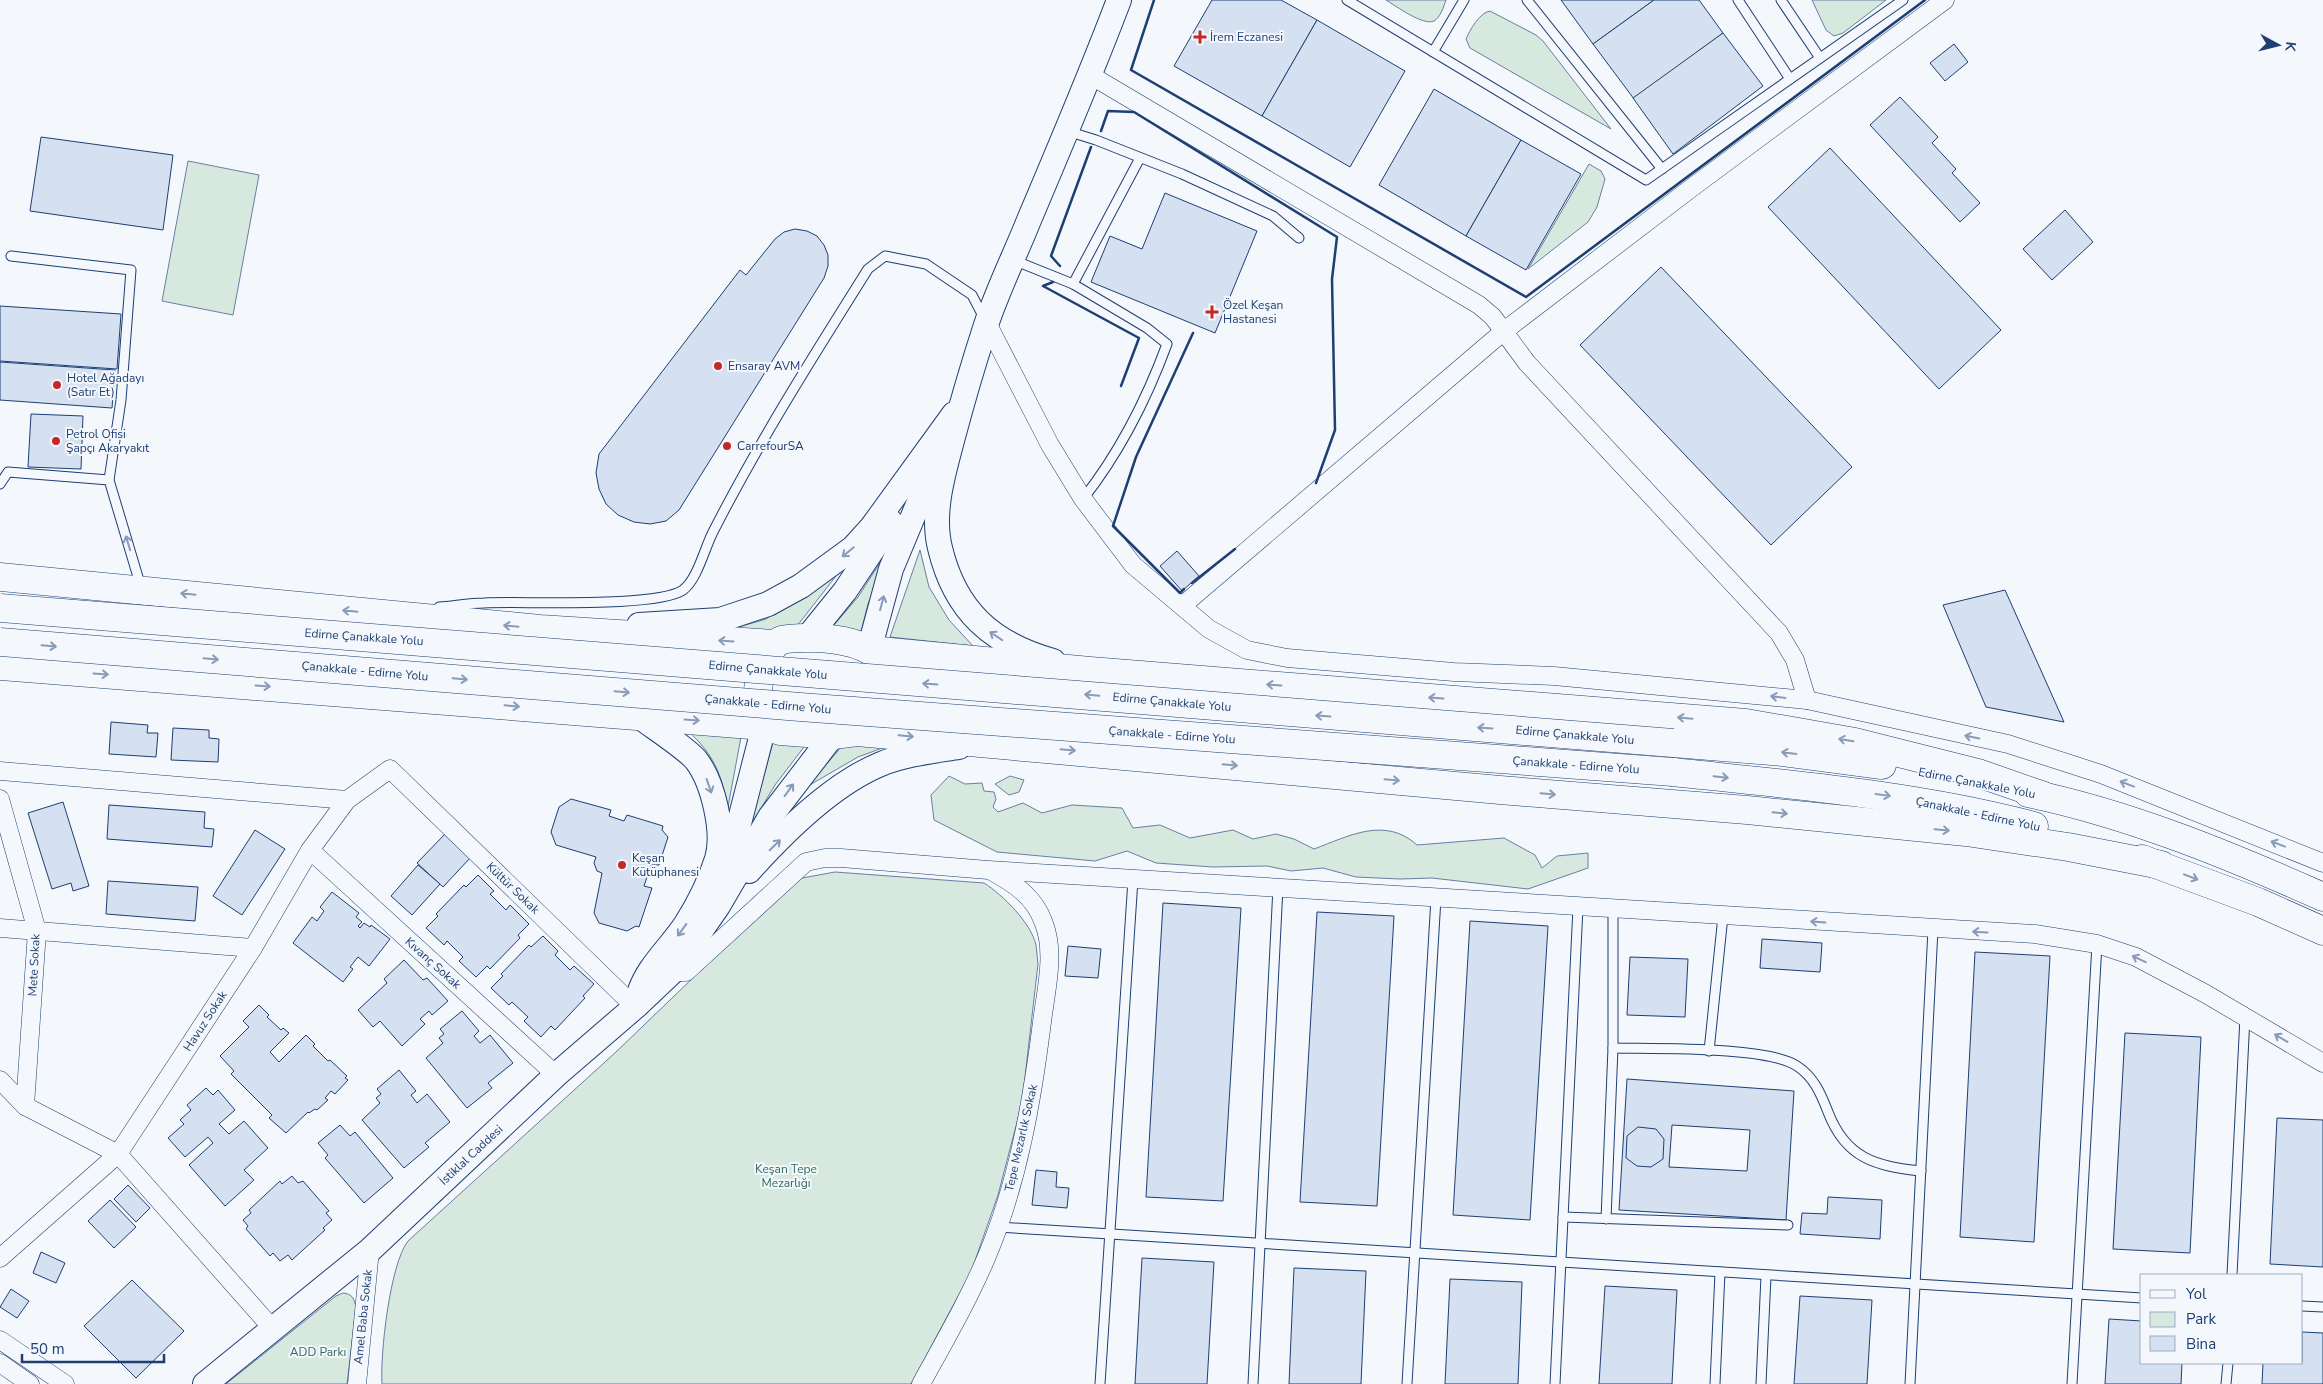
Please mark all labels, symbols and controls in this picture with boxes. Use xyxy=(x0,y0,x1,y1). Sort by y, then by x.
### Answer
north arrow xyxy=(2253,20,2303,70)
place label: İrem Eczanesi xyxy=(1210,29,1283,45)
marker: İrem Eczanesi xyxy=(1194,31,1206,43)
text: K xyxy=(2280,41,2300,53)
place label: Özel Keşan Hastanesi xyxy=(1223,297,1283,327)
marker: Özel Keşan Hastanesi xyxy=(1205,305,1219,319)
place label: Ensaray AVM xyxy=(728,358,800,374)
marker: Ensaray AVM xyxy=(712,360,724,372)
place label: Hotel Ağadayı (Satır Et) xyxy=(67,370,144,400)
marker: Hotel Ağadayı (Satır Et) xyxy=(51,379,63,391)
place label: Petrol Ofisi Şapçı Akaryakıt xyxy=(66,426,150,456)
marker: Petrol Ofisi Şapçı Akaryakıt xyxy=(50,435,62,447)
place label: CarrefourSA xyxy=(737,438,804,454)
marker: CarrefourSA xyxy=(721,440,733,452)
one-way arrow xyxy=(123,535,133,551)
one-way arrow xyxy=(841,546,854,557)
one-way arrow xyxy=(180,589,196,599)
one-way arrow xyxy=(878,595,887,611)
one-way arrow xyxy=(342,606,358,616)
one-way arrow xyxy=(504,622,520,631)
street label: Edirne Çanakkale Yolu xyxy=(304,625,424,649)
one-way arrow xyxy=(989,631,1003,641)
one-way arrow xyxy=(718,636,734,646)
one-way arrow xyxy=(40,641,56,651)
one-way arrow xyxy=(202,654,218,664)
street label: Çanakkale - Edirne Yolu xyxy=(301,657,429,685)
street label: Edirne Çanakkale Yolu xyxy=(708,657,828,683)
one-way arrow xyxy=(93,669,109,679)
one-way arrow xyxy=(451,674,467,684)
one-way arrow xyxy=(922,679,938,688)
one-way arrow xyxy=(1266,680,1282,690)
one-way arrow xyxy=(255,681,271,691)
one-way arrow xyxy=(613,687,629,697)
street label: Edirne Çanakkale Yolu xyxy=(1112,689,1232,715)
street label: Çanakkale - Edirne Yolu xyxy=(704,690,832,718)
one-way arrow xyxy=(1084,691,1100,700)
one-way arrow xyxy=(1771,692,1787,702)
one-way arrow xyxy=(1428,693,1444,702)
one-way arrow xyxy=(504,702,520,711)
one-way arrow xyxy=(1316,711,1332,720)
one-way arrow xyxy=(1678,713,1694,723)
one-way arrow xyxy=(683,716,699,725)
street label: Edirne Çanakkale Yolu xyxy=(1515,722,1635,748)
street label: Çanakkale - Edirne Yolu xyxy=(1108,723,1236,747)
one-way arrow xyxy=(1478,723,1494,733)
one-way arrow xyxy=(1964,731,1980,741)
one-way arrow xyxy=(898,732,914,741)
one-way arrow xyxy=(1839,735,1855,745)
one-way arrow xyxy=(1060,745,1076,755)
one-way arrow xyxy=(1782,748,1798,758)
street label: Çanakkale - Edirne Yolu xyxy=(1512,753,1640,777)
one-way arrow xyxy=(1221,760,1237,770)
street label: Edirne Çanakkale Yolu xyxy=(1917,764,2037,802)
one-way arrow xyxy=(1713,772,1729,782)
one-way arrow xyxy=(1383,775,1399,785)
one-way arrow xyxy=(705,778,714,793)
one-way arrow xyxy=(2120,779,2135,789)
one-way arrow xyxy=(784,784,795,797)
one-way arrow xyxy=(1540,789,1556,798)
one-way arrow xyxy=(1874,791,1890,801)
street label: Çanakkale - Edirne Yolu xyxy=(1914,793,2042,835)
one-way arrow xyxy=(1772,808,1788,818)
one-way arrow xyxy=(1933,825,1949,834)
one-way arrow xyxy=(2271,838,2286,848)
one-way arrow xyxy=(769,839,782,851)
place label: Keşan Kütüphanesi xyxy=(632,850,699,880)
street label: Kültür Sokak xyxy=(483,859,544,918)
marker: Keşan Kütüphanesi xyxy=(616,859,628,871)
one-way arrow xyxy=(2184,873,2199,882)
one-way arrow xyxy=(1810,918,1826,927)
one-way arrow xyxy=(676,923,687,936)
one-way arrow xyxy=(1973,927,1989,936)
street label: Mete Sokak xyxy=(24,932,44,997)
street label: Kıvanç Sokak xyxy=(401,933,465,993)
one-way arrow xyxy=(2132,954,2147,963)
street label: Havuz Sokak xyxy=(179,987,231,1054)
one-way arrow xyxy=(2275,1033,2289,1043)
street label: Tepe Mezarlık Sokak xyxy=(1001,1082,1041,1193)
street label: İstiklal Caddesi xyxy=(436,1121,506,1189)
park label: Keşan Tepe Mezarlığı xyxy=(755,1161,817,1191)
street label: Amel Baba Sokak xyxy=(350,1268,376,1365)
legend xyxy=(2140,1274,2303,1364)
text: Yol xyxy=(2185,1284,2207,1304)
text: Park xyxy=(2186,1309,2216,1329)
scale bar xyxy=(22,1332,165,1364)
text: Bina xyxy=(2186,1334,2216,1354)
text: 50 m xyxy=(30,1339,65,1359)
park label: ADD Parkı xyxy=(290,1344,346,1360)

